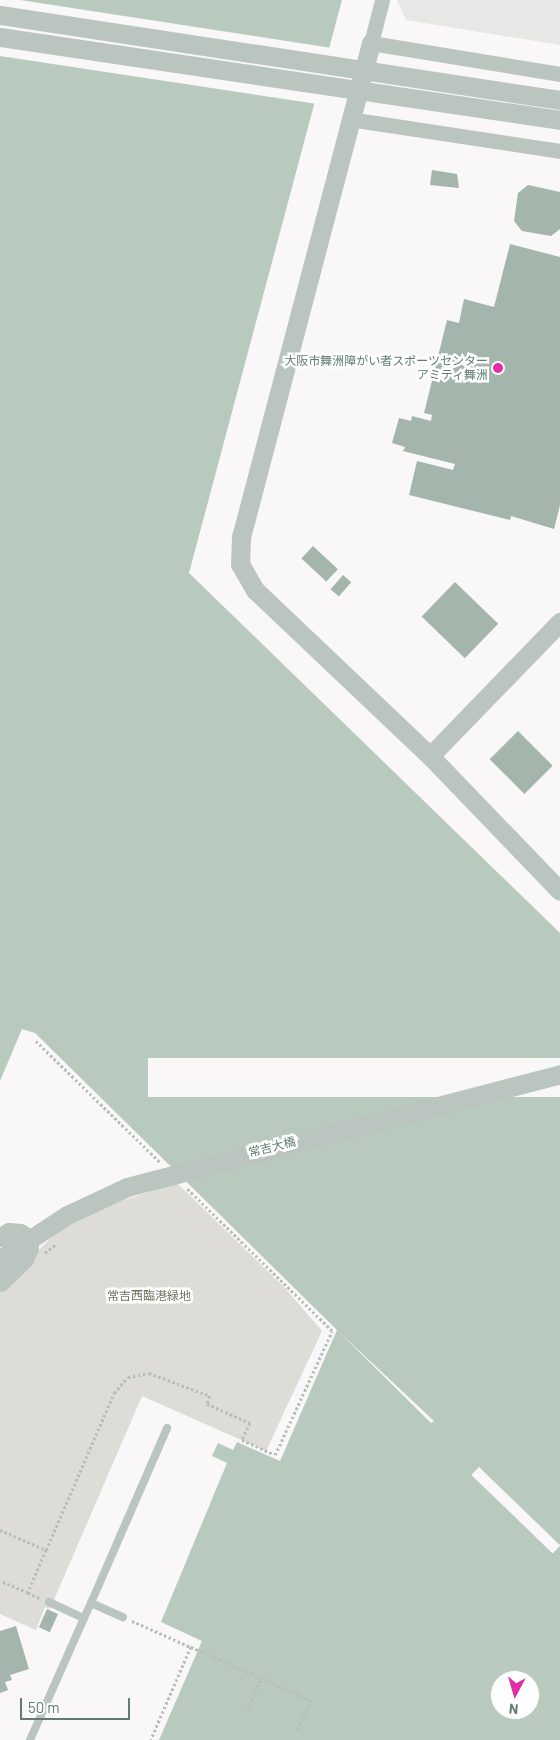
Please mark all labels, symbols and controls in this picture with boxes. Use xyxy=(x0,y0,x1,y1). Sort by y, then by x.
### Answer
place label: 大阪市舞洲障がい者スポーツセンター アミティ舞洲 xyxy=(284,354,488,382)
marker: 大阪市舞洲障がい者スポーツセンター アミティ舞洲 xyxy=(492,362,504,374)
street label: 常吉大橋 xyxy=(247,1134,297,1160)
park label: 常吉西臨港緑地 xyxy=(107,1289,191,1303)
north arrow xyxy=(490,1670,540,1720)
scale bar xyxy=(22,1688,132,1720)
text: 50 m xyxy=(28,1698,60,1716)
text: N xyxy=(508,1700,519,1718)

